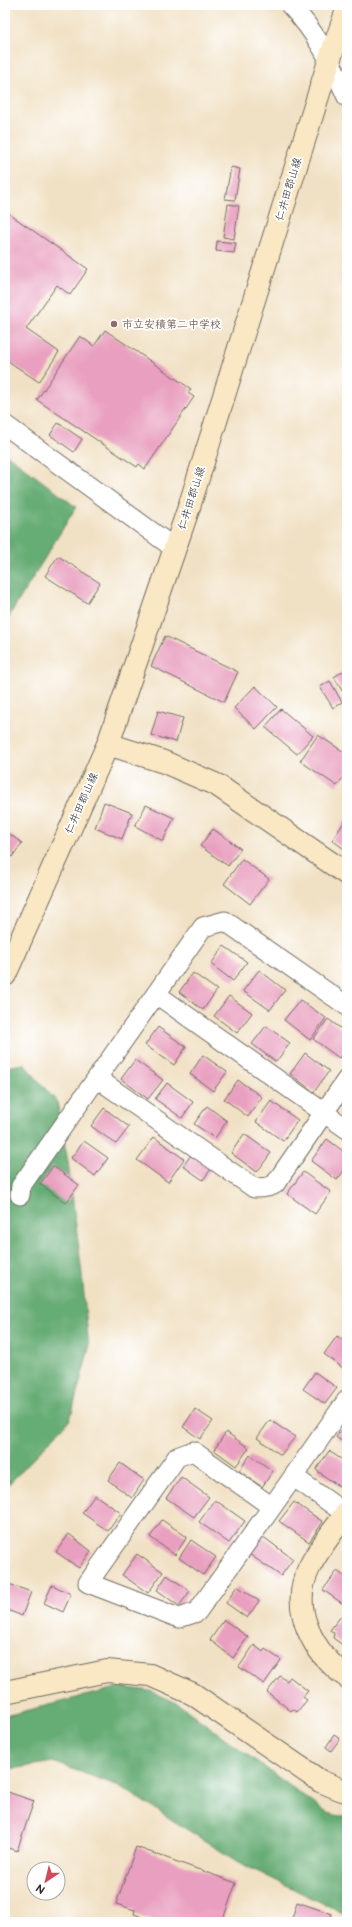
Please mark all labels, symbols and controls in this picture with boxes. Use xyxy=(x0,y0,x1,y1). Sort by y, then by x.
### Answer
street label: 仁井田郡山線 xyxy=(273,156,304,223)
place label: 市立安積第二中学校 xyxy=(122,318,221,331)
marker: 市立安積第二中学校 xyxy=(109,319,119,329)
street label: 仁井田郡山線 xyxy=(175,465,208,532)
street label: 仁井田郡山線 xyxy=(62,770,101,836)
north arrow xyxy=(26,1861,66,1901)
text: N xyxy=(33,1881,48,1896)

